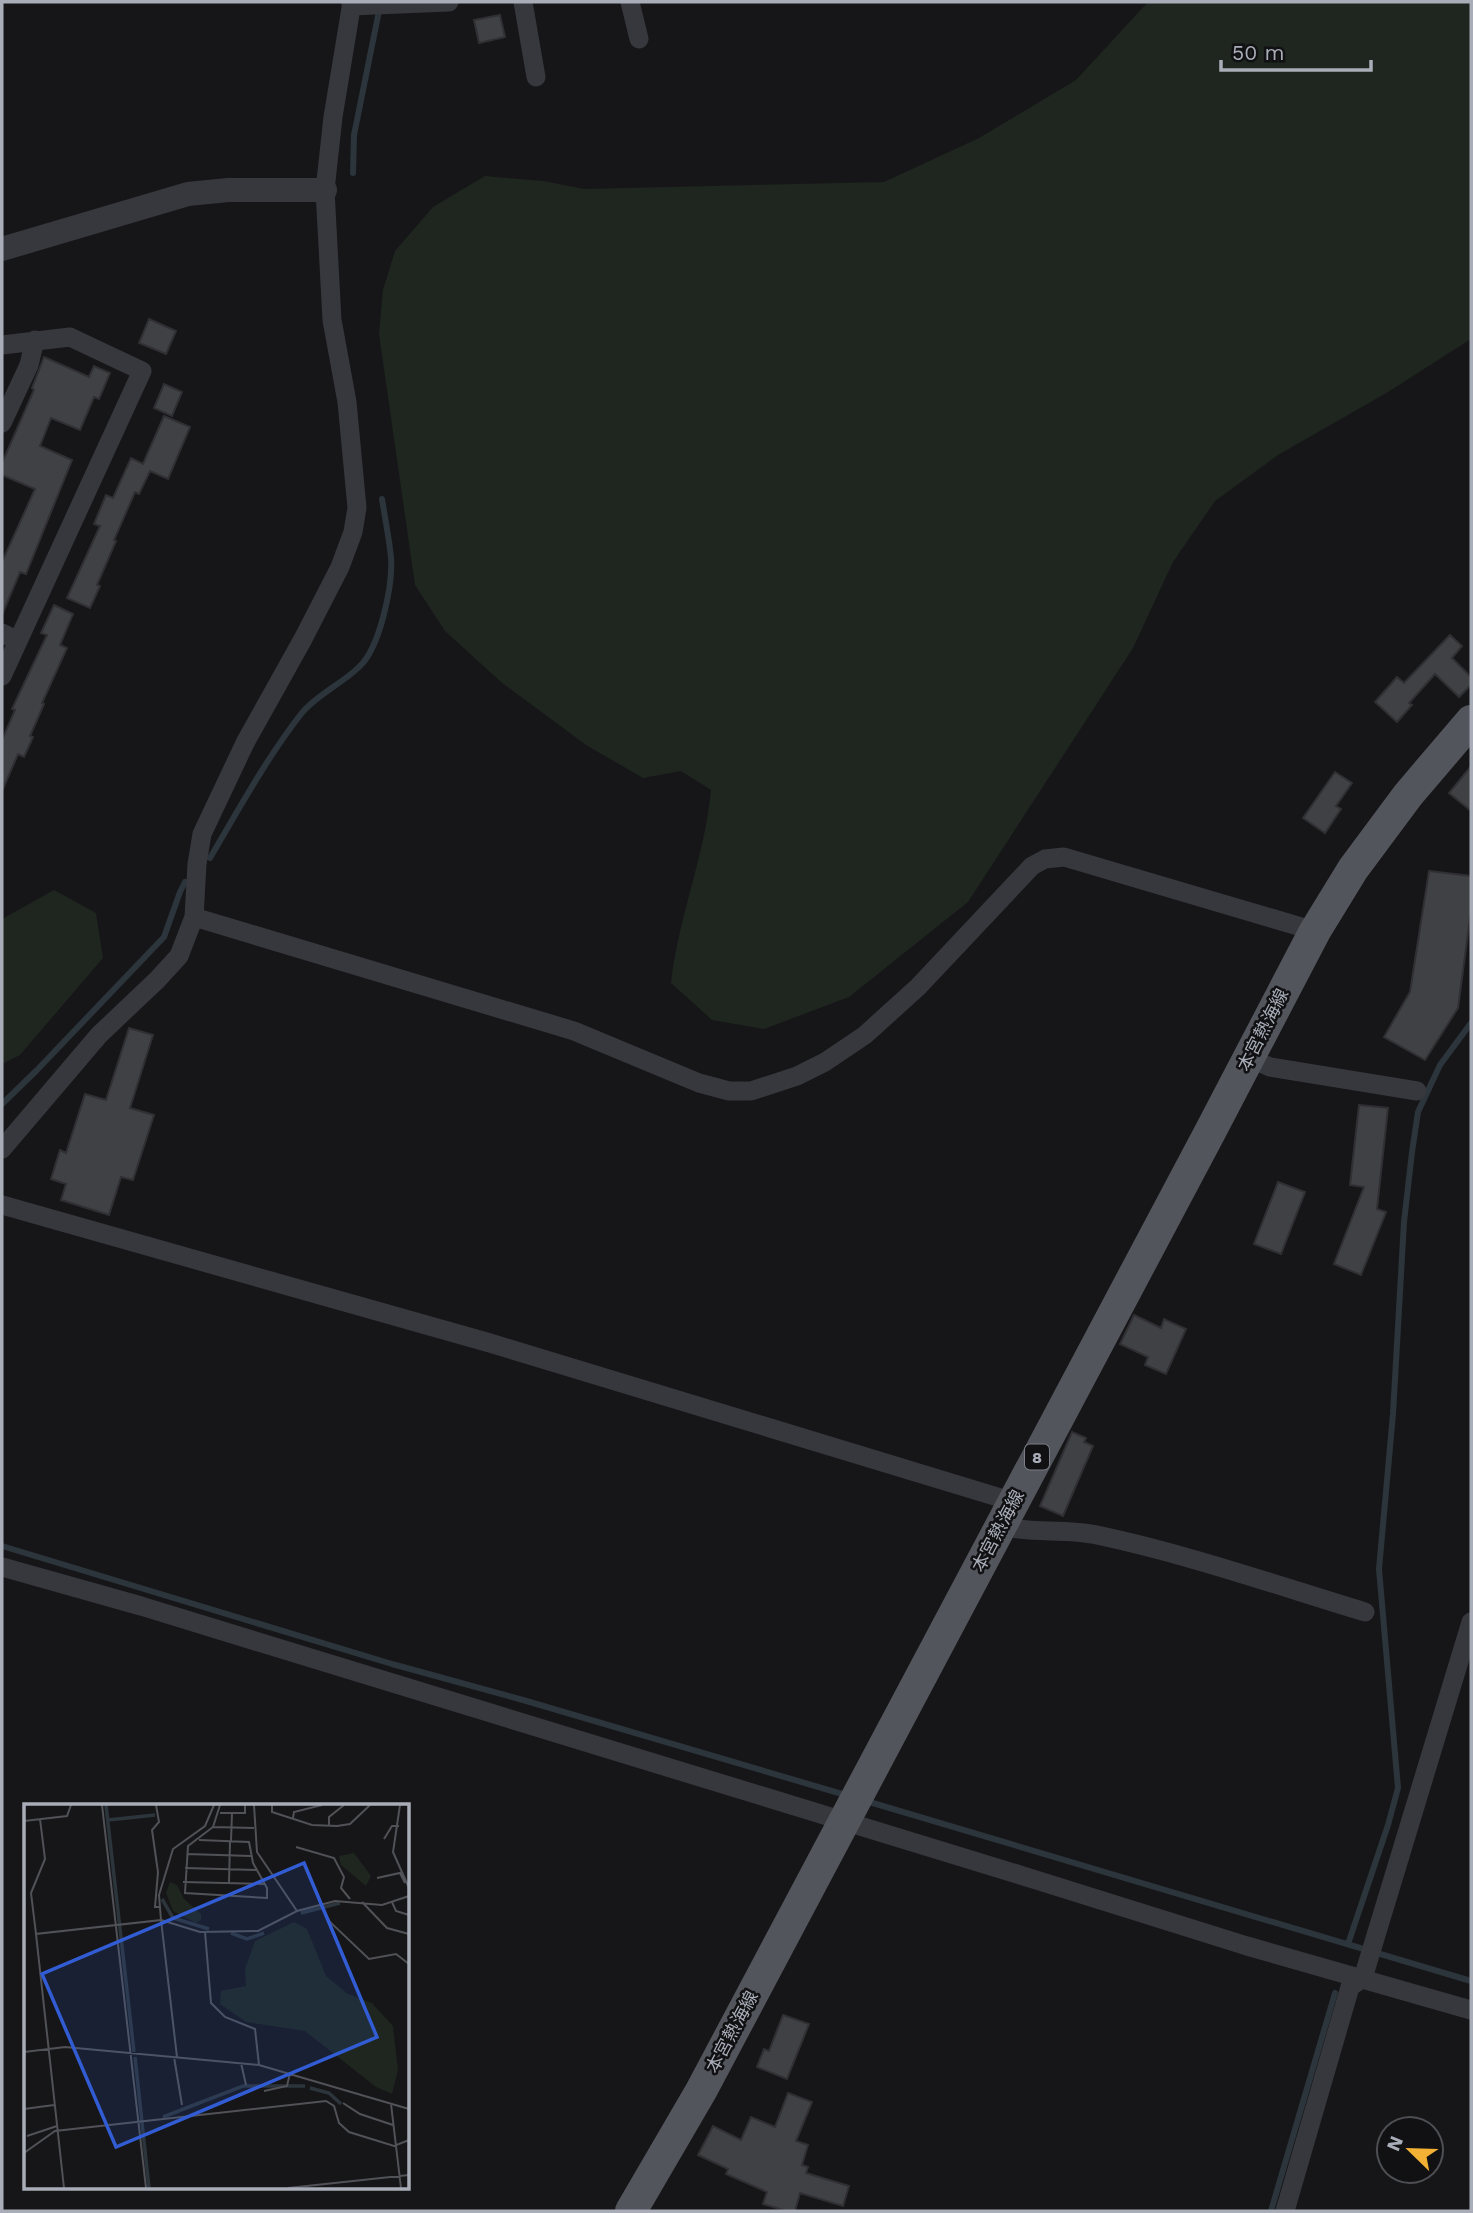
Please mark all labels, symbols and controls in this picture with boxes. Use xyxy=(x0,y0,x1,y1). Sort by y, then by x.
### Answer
scale bar xyxy=(1221,28,1372,72)
text: 50 m xyxy=(1232,40,1284,65)
street label: 本宮熱海線 xyxy=(1233,985,1292,1075)
road number: 8 xyxy=(1025,1444,1049,1470)
street label: 本宮熱海線 xyxy=(967,1486,1028,1575)
inset map xyxy=(24,1804,410,2188)
street label: 本宮熱海線 xyxy=(701,1987,762,2076)
north arrow xyxy=(1375,2115,1445,2185)
text: N xyxy=(1381,2133,1408,2155)

